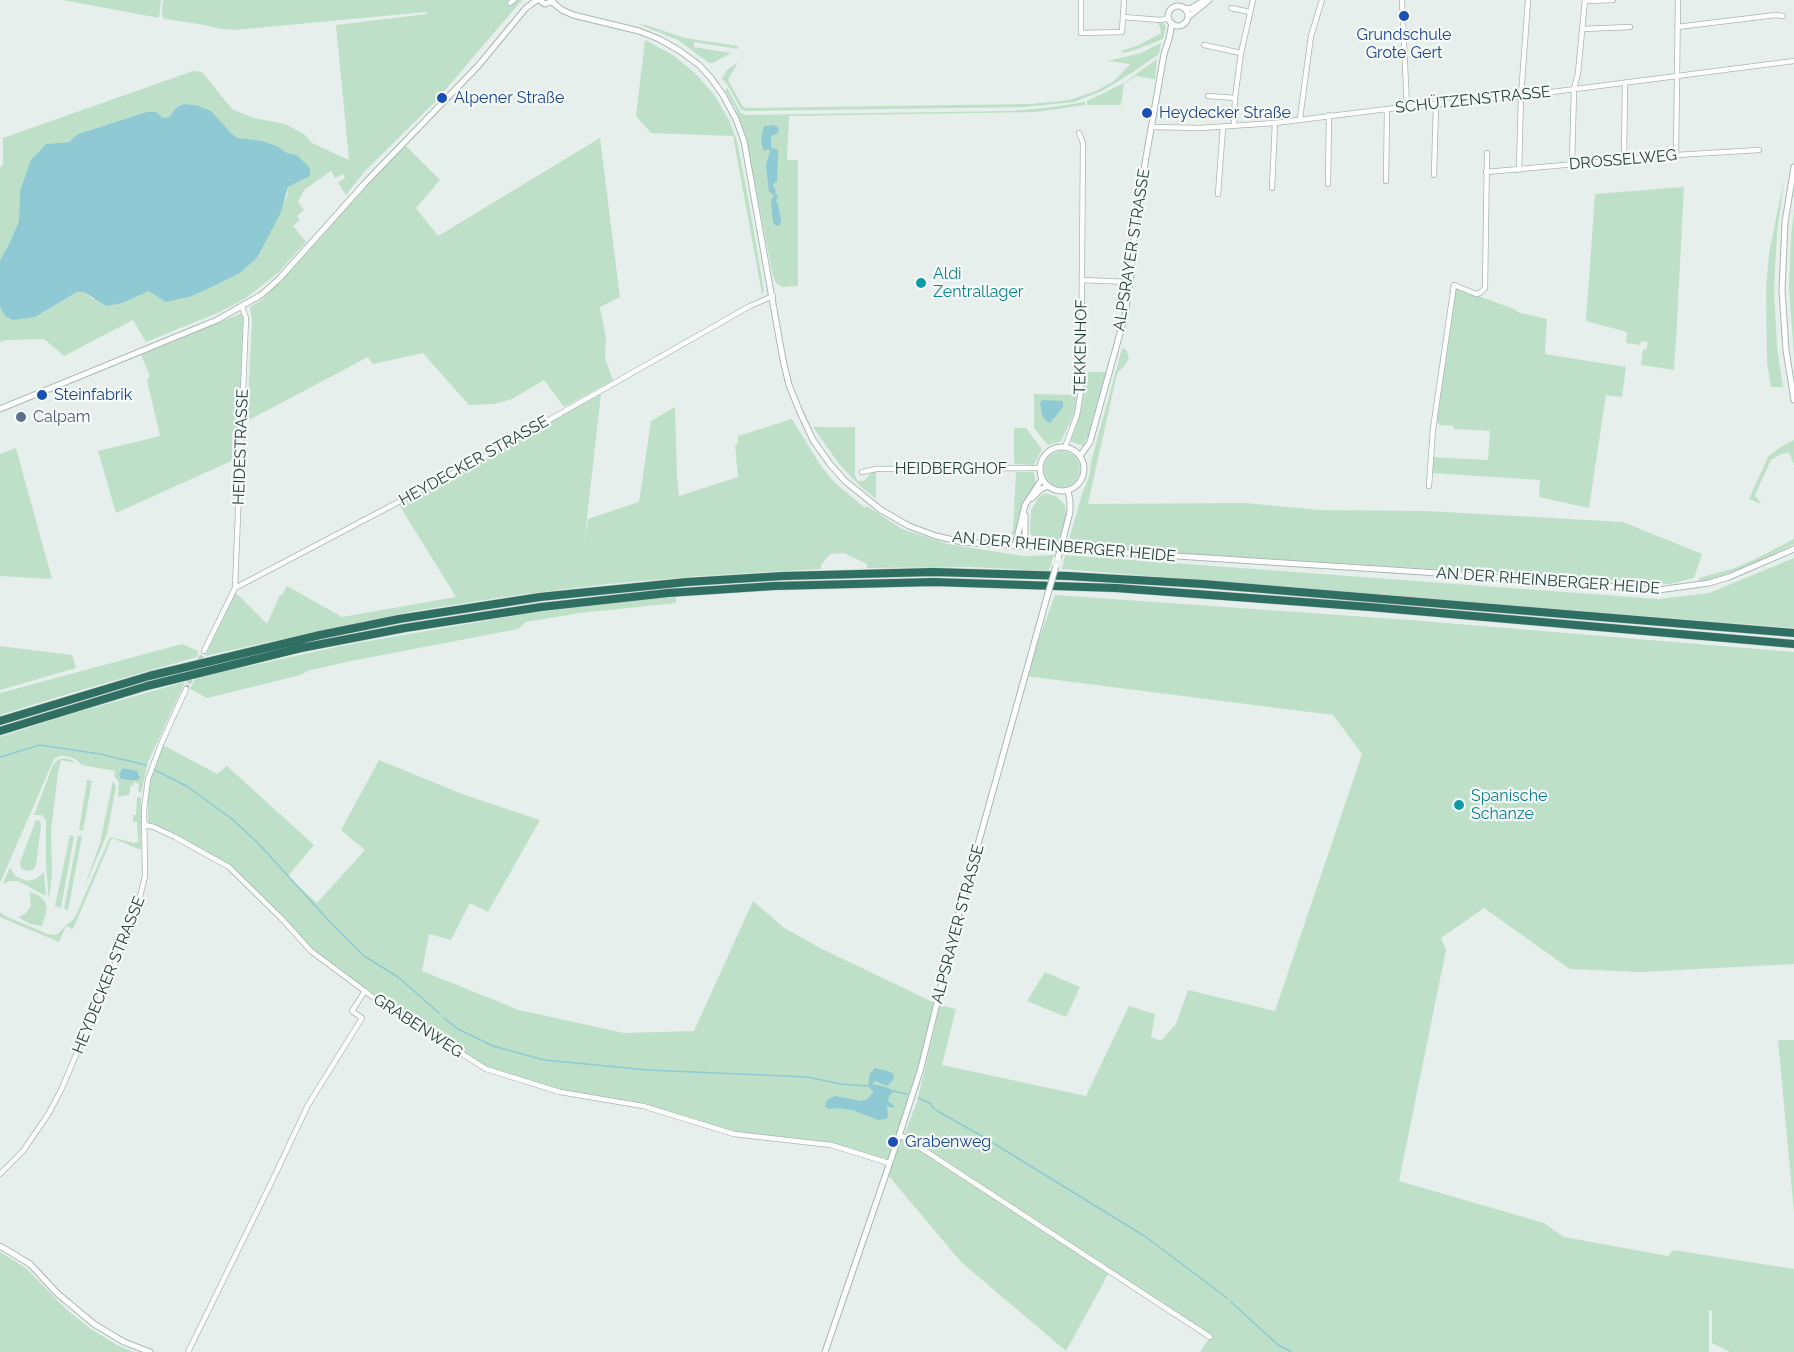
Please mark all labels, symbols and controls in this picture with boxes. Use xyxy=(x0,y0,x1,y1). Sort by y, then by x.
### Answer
marker: Grundschule Grote Gert xyxy=(1397,9,1411,23)
place label: Grundschule Grote Gert xyxy=(1357,25,1451,63)
street label: SCHÜTZENSTRASSE xyxy=(1394,82,1552,118)
place label: Alpener Straße xyxy=(454,88,564,108)
marker: Alpener Straße xyxy=(435,91,449,105)
place label: Heydecker Straße xyxy=(1159,103,1291,123)
marker: Heydecker Straße xyxy=(1140,106,1154,120)
street label: DROSSELWEG xyxy=(1568,146,1678,174)
street label: ALPSRAYER STRASSE xyxy=(1110,167,1154,333)
place label: Aldi Zentrallager xyxy=(933,264,1023,302)
marker: Aldi Zentrallager xyxy=(914,276,928,290)
street label: TEKKENHOF xyxy=(1071,299,1091,395)
place label: Steinfabrik xyxy=(54,385,132,405)
marker: Steinfabrik xyxy=(35,388,49,402)
street label: HEIDESTRASSE xyxy=(229,389,253,505)
place label: Calpam xyxy=(33,407,90,427)
marker: Calpam xyxy=(14,410,28,424)
street label: HEYDECKER STRASSE xyxy=(396,412,552,510)
street label: HEIDBERGHOF xyxy=(895,459,1007,479)
street label: AN DER RHEINBERGER HEIDE xyxy=(951,528,1177,566)
street label: AN DER RHEINBERGER HEIDE xyxy=(1435,564,1661,598)
place label: Spanische Schanze xyxy=(1471,786,1547,824)
marker: Spanische Schanze xyxy=(1452,798,1466,812)
street label: ALPSRAYER STRASSE xyxy=(927,842,989,1006)
street label: HEYDECKER STRASSE xyxy=(69,893,149,1057)
street label: GRABENWEG xyxy=(370,990,466,1062)
place label: Grabenweg xyxy=(905,1132,991,1152)
marker: Grabenweg xyxy=(886,1135,900,1149)

